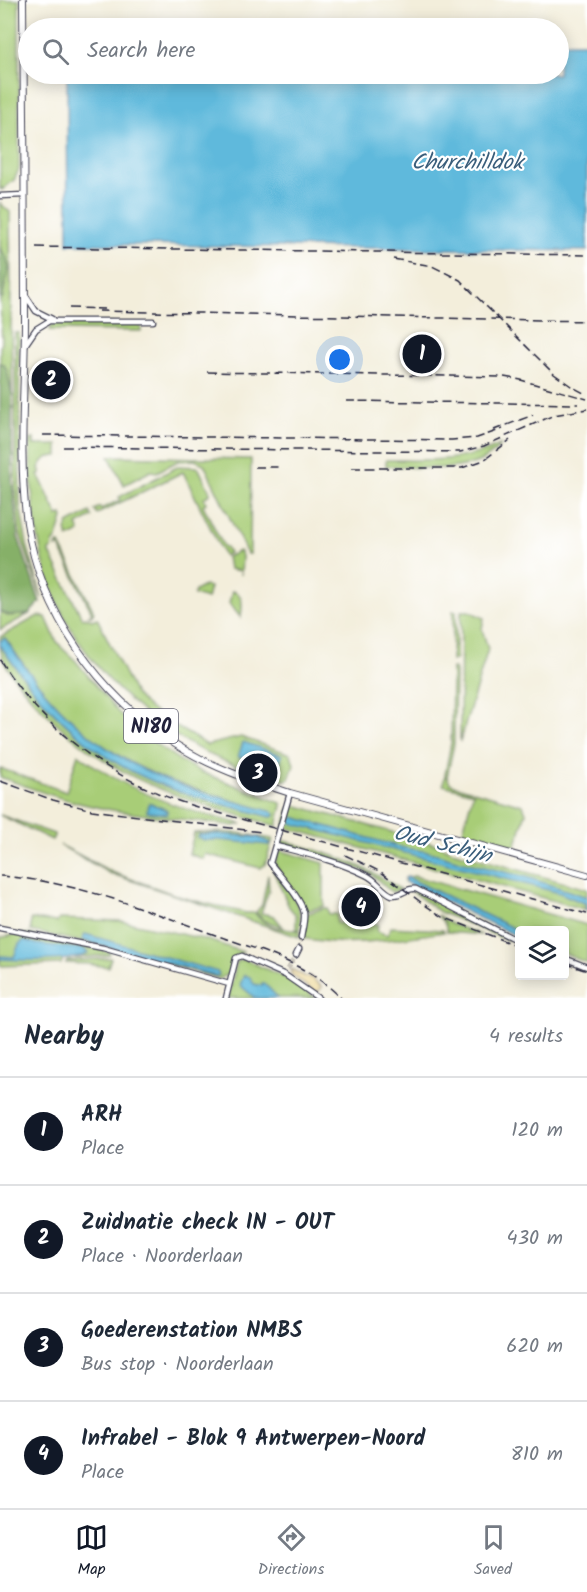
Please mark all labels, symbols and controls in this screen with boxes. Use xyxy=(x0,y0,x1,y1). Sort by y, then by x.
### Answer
search box xyxy=(18,18,569,84)
text: Search here xyxy=(87,34,195,69)
icon: search xyxy=(39,35,72,68)
water label: Churchilldok xyxy=(411,146,527,181)
pin: 1 xyxy=(402,332,442,376)
your location xyxy=(325,345,354,374)
pin: 2 xyxy=(32,358,70,403)
road number: N180 xyxy=(124,709,178,743)
pin: 3 xyxy=(238,750,278,796)
water label: Oud Schijn xyxy=(390,816,497,875)
pin: 4 xyxy=(342,884,380,930)
map controls xyxy=(515,926,569,980)
button: layers xyxy=(515,926,569,980)
text: Nearby xyxy=(24,1016,104,1058)
text: 4 results xyxy=(489,1021,563,1053)
text: ARH xyxy=(81,1098,122,1133)
text: 1 xyxy=(40,1115,47,1147)
text: 120 m xyxy=(511,1115,563,1147)
text: Place xyxy=(81,1133,124,1165)
text: Zuidnatie check IN - OUT xyxy=(81,1206,334,1241)
text: 2 xyxy=(38,1223,49,1255)
text: 430 m xyxy=(507,1223,563,1255)
text: Place · Noorderlaan xyxy=(81,1241,243,1273)
text: Goederenstation NMBS xyxy=(81,1314,303,1349)
text: 3 xyxy=(38,1331,49,1363)
text: 620 m xyxy=(506,1331,563,1363)
text: Bus stop · Noorderlaan xyxy=(81,1349,274,1381)
text: Infrabel - Blok 9 Antwerpen-Noord xyxy=(81,1422,425,1457)
text: 4 xyxy=(38,1439,49,1471)
text: 810 m xyxy=(511,1439,563,1471)
text: Place xyxy=(81,1457,124,1489)
tab: Map xyxy=(75,1521,108,1582)
tab: Directions xyxy=(258,1521,324,1582)
tab: Saved xyxy=(474,1521,512,1582)

